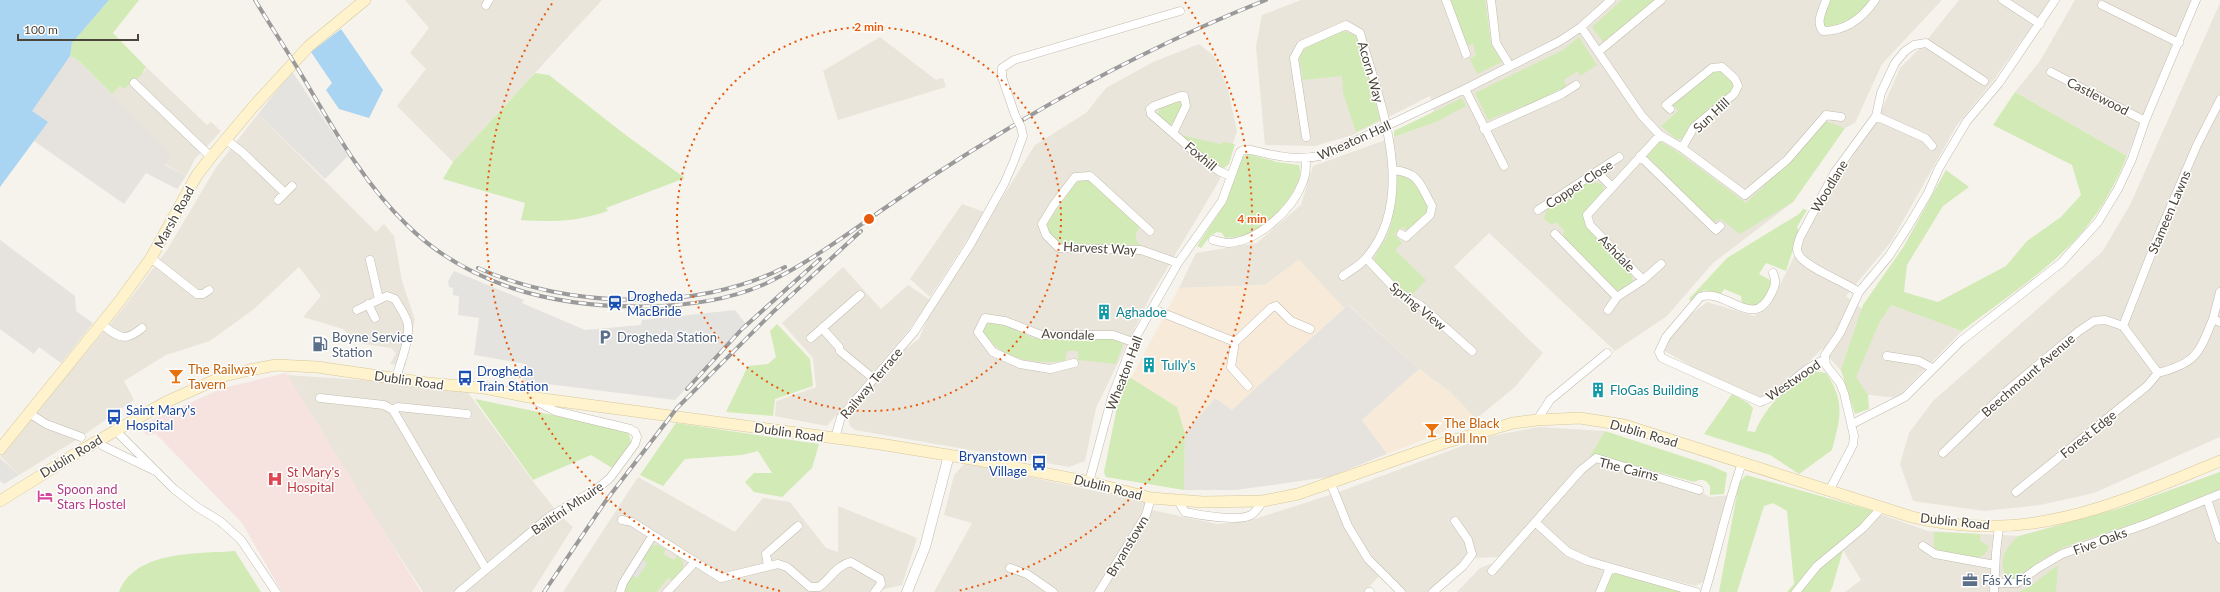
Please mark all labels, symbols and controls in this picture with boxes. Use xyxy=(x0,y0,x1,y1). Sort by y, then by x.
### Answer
scale bar xyxy=(18,16,138,42)
text: 2 min xyxy=(854,19,884,34)
text: 100 m xyxy=(24,22,58,37)
street label: Acorn Way xyxy=(1355,40,1387,105)
street label: Castlewood xyxy=(2064,74,2132,118)
street label: Sun Hill xyxy=(1690,94,1732,136)
street label: Wheaton Hall xyxy=(1315,117,1393,163)
street label: Foxhill xyxy=(1182,138,1220,174)
street label: Copper Close xyxy=(1542,156,1616,212)
street label: Woodlane xyxy=(1807,157,1851,215)
street label: Stameen Lawns xyxy=(2144,168,2194,256)
street label: Marsh Road xyxy=(151,183,197,251)
text: 4 min xyxy=(1237,211,1267,226)
centre of rings xyxy=(862,212,876,226)
street label: Ashdale xyxy=(1595,231,1639,275)
street label: Harvest Way xyxy=(1063,238,1137,258)
street label: Spring View xyxy=(1387,278,1449,334)
place label: Drogheda MacBride xyxy=(627,288,683,319)
station icon: Drogheda MacBride xyxy=(606,294,624,312)
building icon: Aghadoe xyxy=(1095,303,1113,321)
place label: Aghadoe xyxy=(1116,304,1167,320)
street label: Avondale xyxy=(1041,325,1095,343)
parking icon: Drogheda Station xyxy=(596,328,614,346)
place label: Boyne Service Station xyxy=(332,329,413,360)
place label: Drogheda Station xyxy=(617,329,717,345)
street label: Beechmount Avenue xyxy=(1978,330,2078,420)
street label: Wheaton Hall xyxy=(1102,333,1146,413)
fuel station icon: Boyne Service Station xyxy=(311,335,329,353)
street label: Railway Terrace xyxy=(837,344,906,422)
building icon: Tully's xyxy=(1140,356,1158,374)
street label: Westwood xyxy=(1763,356,1823,404)
place label: Tully's xyxy=(1161,357,1196,373)
place label: The Railway Tavern xyxy=(188,361,257,392)
place label: Drogheda Train Station xyxy=(477,363,548,394)
bar icon: The Railway Tavern xyxy=(167,367,185,385)
street label: Dublin Road xyxy=(373,367,445,393)
bus stop icon: Drogheda Train Station xyxy=(456,369,474,387)
building icon: FloGas Building xyxy=(1589,381,1607,399)
place label: FloGas Building xyxy=(1610,382,1699,398)
place label: Saint Mary's Hospital xyxy=(126,402,196,433)
street label: Forest Edge xyxy=(2057,407,2119,461)
bus stop icon: Saint Mary's Hospital xyxy=(105,408,123,426)
place label: The Black Bull Inn xyxy=(1444,415,1500,446)
street label: Dublin Road xyxy=(1608,416,1680,450)
street label: Dublin Road xyxy=(753,419,825,445)
bar icon: The Black Bull Inn xyxy=(1423,421,1441,439)
street label: Dublin Road xyxy=(37,431,105,481)
place label: Bryanstown Village xyxy=(959,448,1027,479)
bus stop icon: Bryanstown Village xyxy=(1030,454,1048,472)
street label: The Cairns xyxy=(1598,454,1661,484)
place label: St Mary's Hospital xyxy=(287,464,340,495)
hospital icon: St Mary's Hospital xyxy=(266,470,284,488)
street label: Dublin Road xyxy=(1072,471,1144,503)
street label: Bailtíní Mhuire xyxy=(528,478,606,538)
place label: Spoon and Stars Hostel xyxy=(57,481,126,512)
hotel icon: Spoon and Stars Hostel xyxy=(36,487,54,505)
street label: Dublin Road xyxy=(1919,509,1991,533)
street label: Bryanstown xyxy=(1103,513,1151,579)
street label: Five Oaks xyxy=(2071,524,2129,558)
office icon: Fás X Fís xyxy=(1961,571,1979,589)
place label: Fás X Fís xyxy=(1982,572,2032,588)

